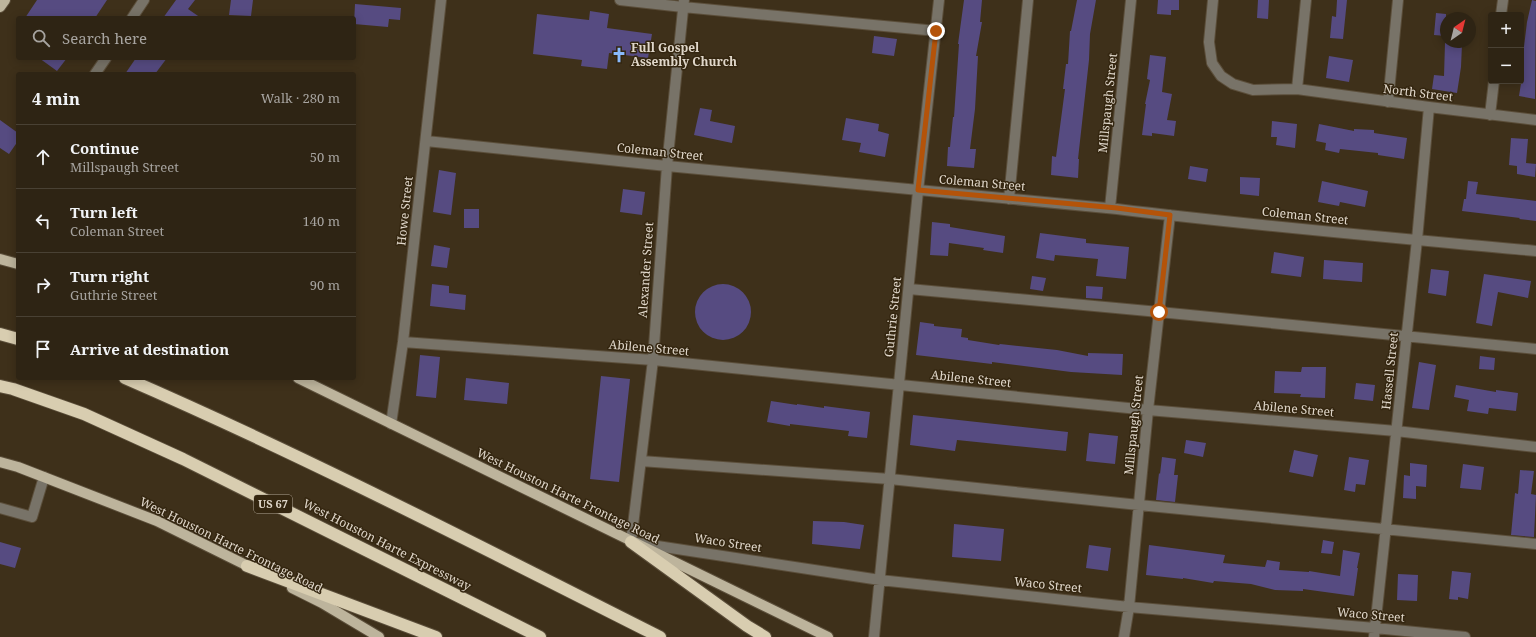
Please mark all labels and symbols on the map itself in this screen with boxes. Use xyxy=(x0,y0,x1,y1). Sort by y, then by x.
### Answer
north arrow xyxy=(1440,12,1476,48)
route end xyxy=(927,22,945,40)
place label: Full Gospel Assembly Church xyxy=(631,39,737,70)
church icon: Full Gospel Assembly Church xyxy=(610,46,628,64)
street label: Millspaugh Street xyxy=(1094,52,1121,154)
street label: North Street xyxy=(1382,80,1454,105)
street label: Coleman Street xyxy=(616,139,704,164)
street label: Coleman Street xyxy=(938,170,1026,195)
street label: Howe Street xyxy=(392,175,417,247)
street label: Coleman Street xyxy=(1261,203,1349,228)
street label: Alexander Street xyxy=(634,221,657,318)
street label: Guthrie Street xyxy=(880,276,905,358)
route start xyxy=(1150,303,1168,321)
street label: Hassell Street xyxy=(1377,331,1402,410)
street label: Abilene Street xyxy=(608,336,690,359)
street label: Abilene Street xyxy=(930,366,1012,391)
street label: Millspaugh Street xyxy=(1120,374,1147,476)
street label: Abilene Street xyxy=(1253,397,1335,420)
street label: West Houston Harte Frontage Road xyxy=(474,444,663,548)
street label: West Houston Harte Frontage Road xyxy=(137,493,326,597)
road number: US 67 xyxy=(254,495,292,513)
street label: West Houston Harte Expressway xyxy=(300,495,474,595)
street label: Waco Street xyxy=(693,529,763,556)
street label: Waco Street xyxy=(1013,573,1083,597)
street label: Waco Street xyxy=(1336,603,1406,626)

